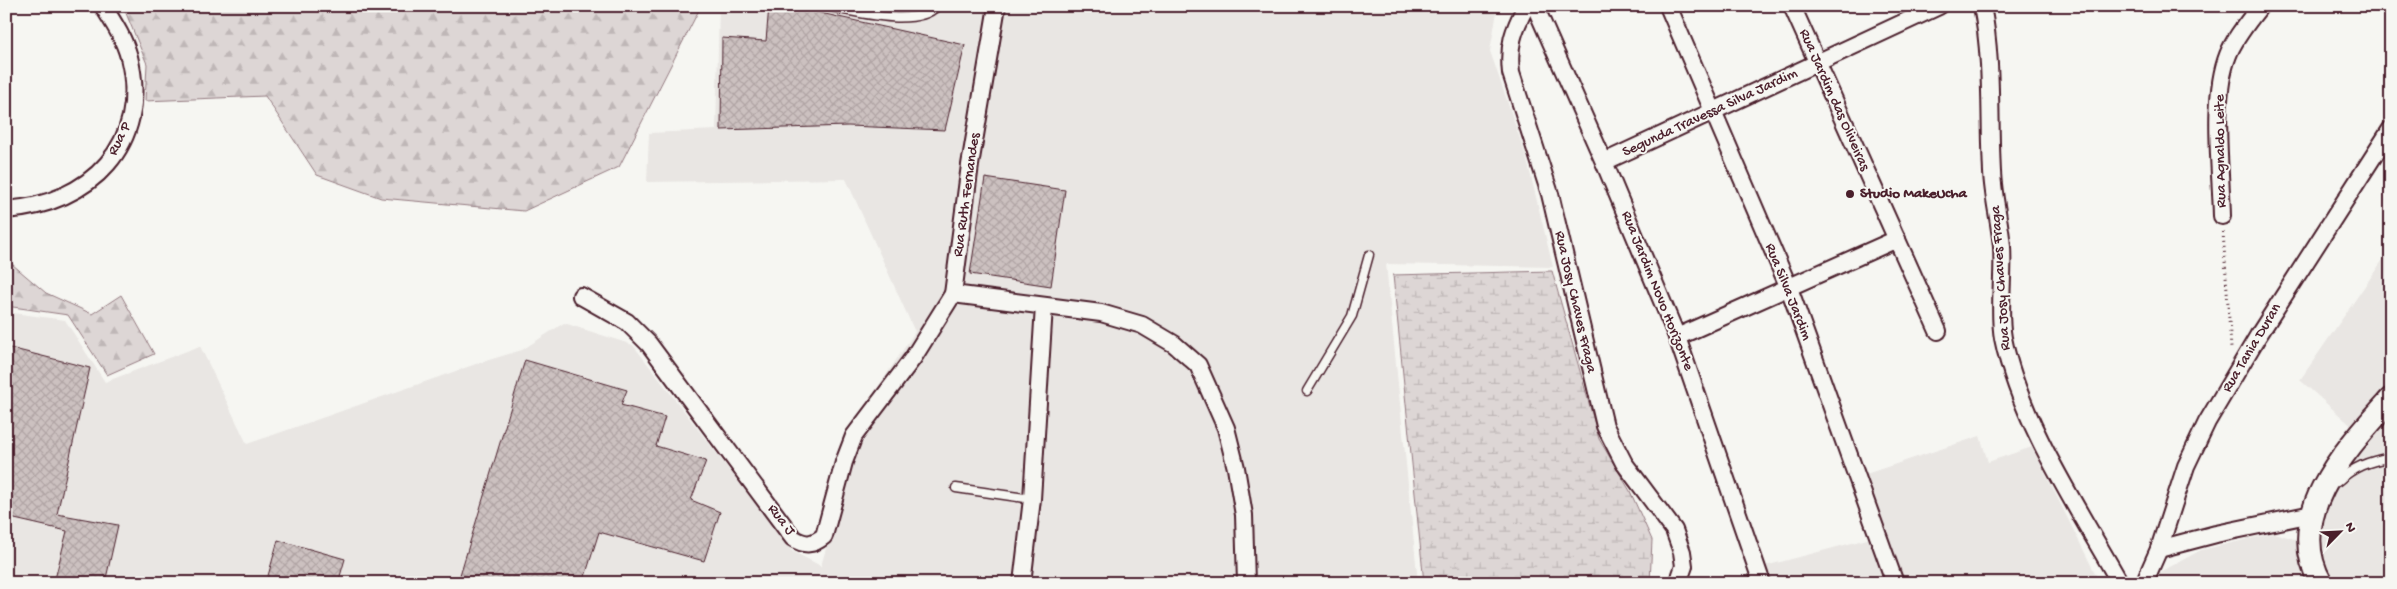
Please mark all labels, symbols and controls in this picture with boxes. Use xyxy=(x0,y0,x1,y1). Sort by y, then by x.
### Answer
street label: Rua Jardim das Oliveiras xyxy=(1795,26,1874,174)
street label: Segunda Travessa Silva Jardim xyxy=(1620,64,1801,162)
street label: Rua Agnaldo Leite xyxy=(2211,94,2231,208)
street label: Rua P xyxy=(104,119,136,159)
street label: Rua Ruth Fernandes xyxy=(949,131,985,258)
place label: Studio MakeUcha xyxy=(1860,185,1967,203)
marker: Studio MakeUcha xyxy=(1844,188,1856,200)
street label: Rua Josy Chaves Fraga xyxy=(1987,204,2015,351)
street label: Rua Jardim Novo Horizonte xyxy=(1617,209,1697,374)
street label: Rua Josy Chaves Fraga xyxy=(1550,229,1600,375)
street label: Rua Silva Jardim xyxy=(1760,241,1816,343)
street label: Rua Tania Duran xyxy=(2218,300,2286,396)
street label: Rua J xyxy=(763,501,799,540)
north arrow xyxy=(2314,506,2364,556)
text: N xyxy=(2340,520,2359,535)

